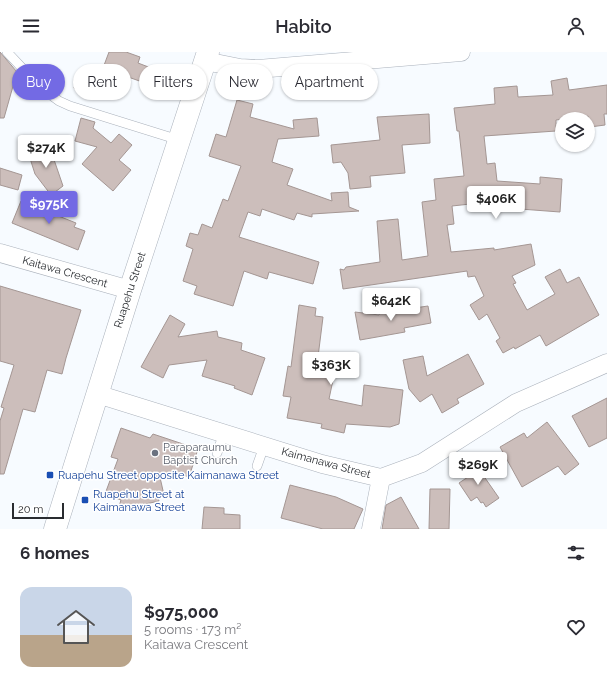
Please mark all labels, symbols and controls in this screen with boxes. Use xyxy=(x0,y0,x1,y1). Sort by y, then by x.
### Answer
icon: menu xyxy=(20,15,42,37)
icon: person xyxy=(565,15,587,37)
text: Habito xyxy=(275,16,332,37)
chip: Buy xyxy=(12,64,65,100)
chip: Rent xyxy=(73,64,131,100)
chip: Filters xyxy=(139,64,207,100)
chip: New xyxy=(215,64,273,100)
chip: Apartment xyxy=(281,64,378,100)
map controls xyxy=(555,112,595,152)
button: layers xyxy=(555,112,595,152)
pin: $274K xyxy=(18,135,74,169)
text: $274K xyxy=(27,140,65,155)
pin: $406K xyxy=(468,186,524,220)
pin: $975K xyxy=(21,191,77,225)
text: $406K xyxy=(476,191,516,206)
text: $975K xyxy=(30,196,68,211)
street label: Ruapehu Street xyxy=(112,250,149,330)
street label: Kaitawa Crescent xyxy=(21,254,109,290)
pin: $642K xyxy=(363,288,419,322)
text: $642K xyxy=(371,293,411,308)
pin: $363K xyxy=(303,352,359,386)
text: $363K xyxy=(311,357,351,372)
place label: Paraparaumu Baptist Church xyxy=(163,441,238,467)
street label: Kaimanawa Street xyxy=(280,445,372,481)
marker: Paraparaumu Baptist Church xyxy=(150,448,160,458)
pin: $269K xyxy=(450,452,506,486)
text: $269K xyxy=(458,457,498,472)
place label: Ruapehu Street opposite Kaimanawa Street xyxy=(58,469,279,482)
marker: Ruapehu Street opposite Kaimanawa Street xyxy=(45,470,55,480)
place label: Ruapehu Street at Kaimanawa Street xyxy=(93,488,185,514)
marker: Ruapehu Street at Kaimanawa Street xyxy=(80,495,90,505)
scale bar xyxy=(12,501,64,520)
text: 20 m xyxy=(18,503,43,516)
icon: filters xyxy=(565,542,587,564)
text: 6 homes xyxy=(20,543,89,563)
text: $975,000 xyxy=(144,602,219,622)
icon: home xyxy=(52,603,100,651)
icon: heart xyxy=(565,616,587,638)
text: 5 rooms · 173 m² xyxy=(144,622,241,637)
text: Kaitawa Crescent xyxy=(144,637,248,652)

